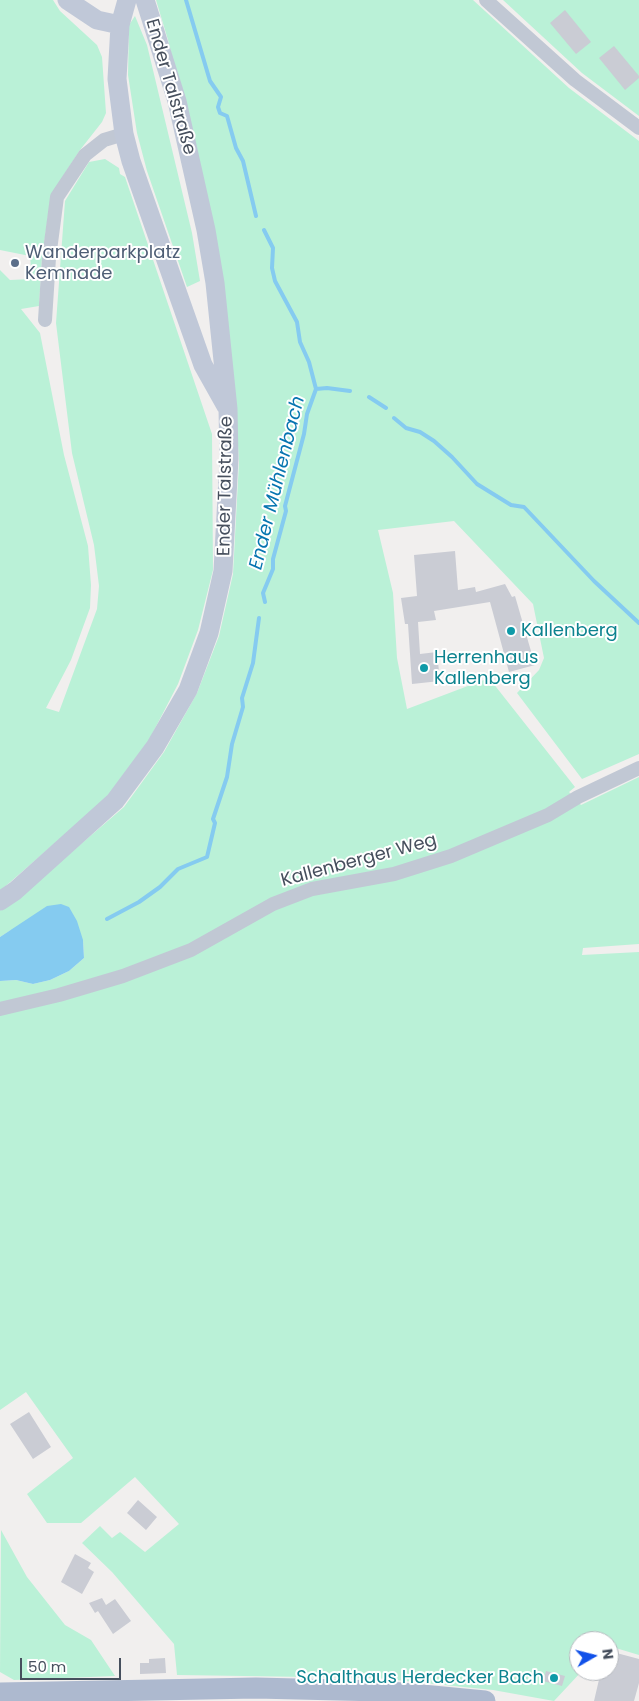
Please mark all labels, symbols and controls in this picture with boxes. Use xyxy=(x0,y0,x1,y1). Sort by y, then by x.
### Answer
street label: Ender Talstraße xyxy=(140,17,200,157)
place label: Wanderparkplatz Kemnade xyxy=(25,242,180,284)
marker: Wanderparkplatz Kemnade xyxy=(9,257,21,269)
water label: Ender Mühlenbach xyxy=(245,394,311,572)
street label: Ender Talstraße xyxy=(214,416,238,556)
place label: Kallenberg xyxy=(521,620,618,642)
marker: Kallenberg xyxy=(505,625,517,637)
place label: Herrenhaus Kallenberg xyxy=(434,647,538,690)
marker: Herrenhaus Kallenberg xyxy=(418,662,430,674)
street label: Kallenberger Weg xyxy=(279,830,439,892)
north arrow xyxy=(569,1631,619,1681)
text: N xyxy=(597,1647,618,1661)
scale bar xyxy=(22,1648,124,1680)
text: 50 m xyxy=(28,1656,66,1677)
place label: Schalthaus Herdecker Bach xyxy=(296,1667,544,1689)
marker: Schalthaus Herdecker Bach xyxy=(548,1672,560,1684)

